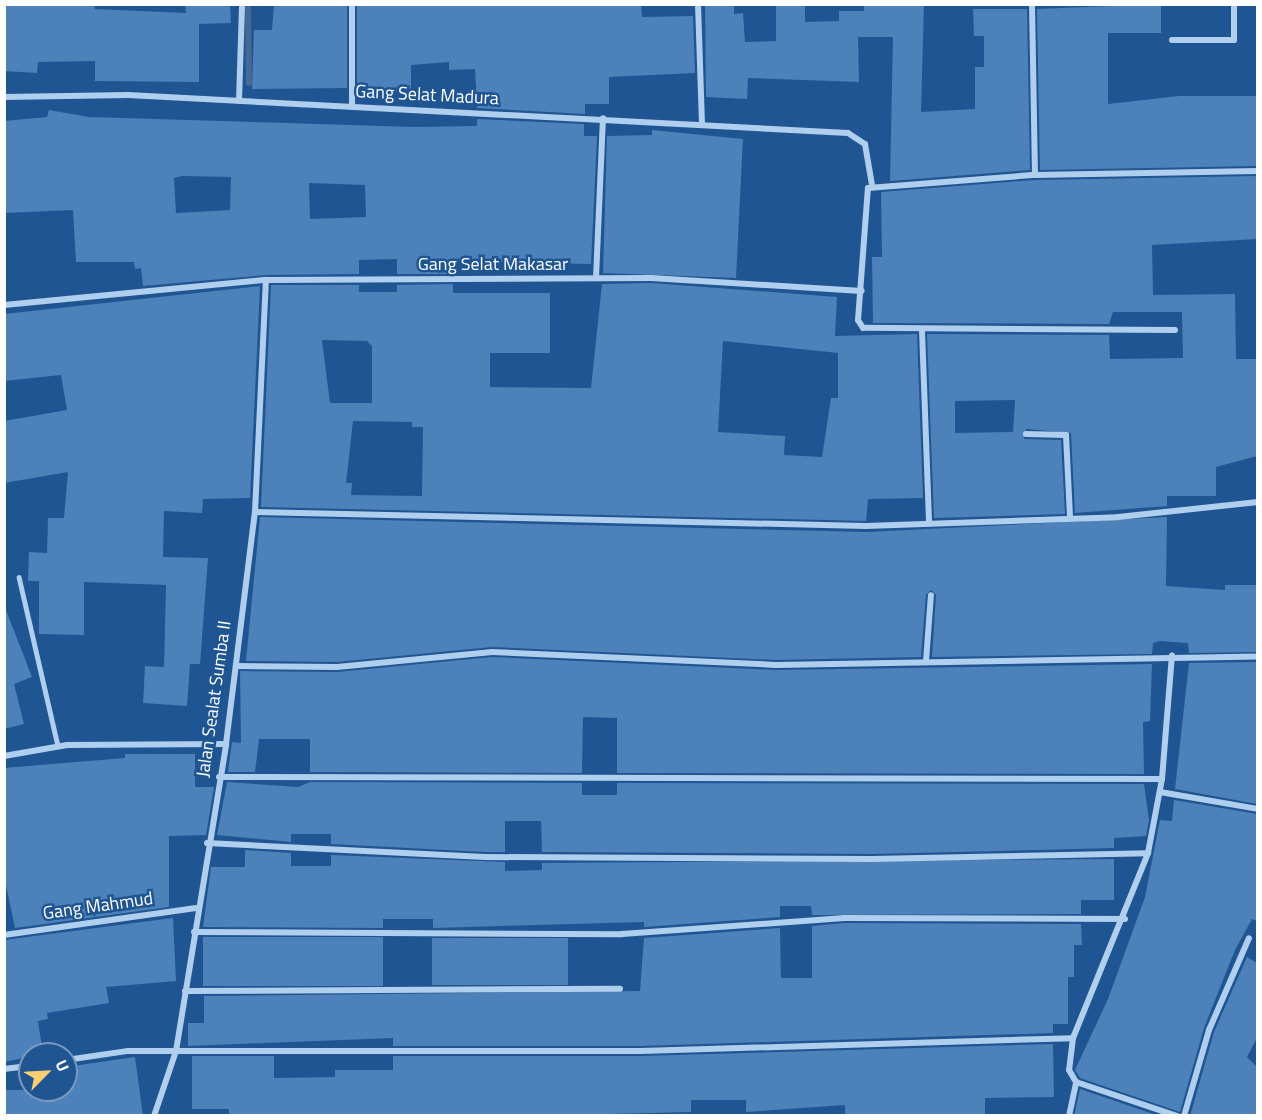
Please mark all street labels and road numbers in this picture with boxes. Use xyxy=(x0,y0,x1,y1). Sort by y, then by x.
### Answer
street label: Gang Selat Madura xyxy=(355,80,499,110)
street label: Gang Selat Makasar xyxy=(418,253,568,275)
street label: Jalan Sealat Sumba II xyxy=(192,619,236,779)
street label: Gang Mahmud xyxy=(42,888,154,924)

